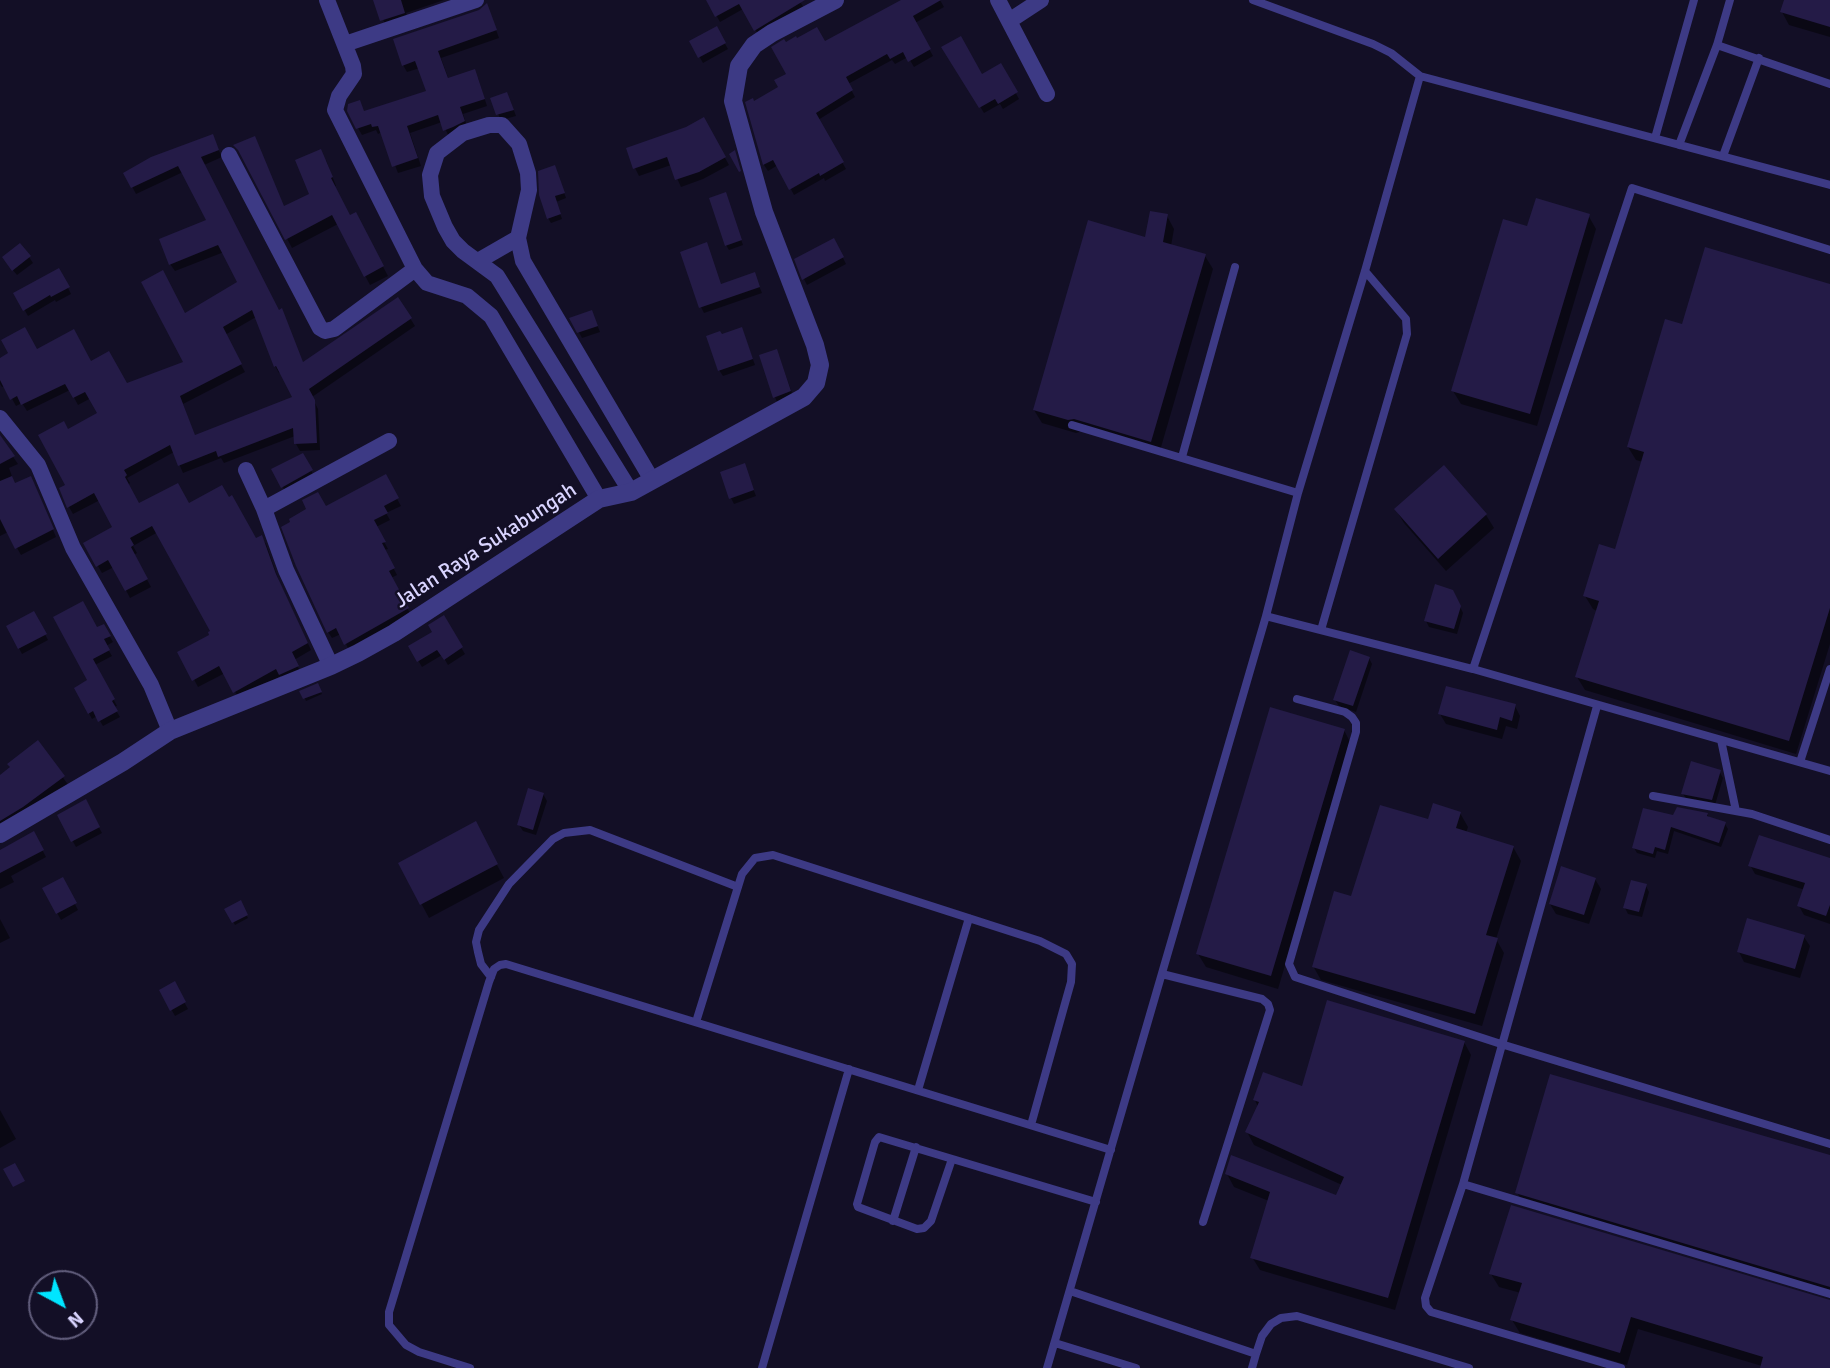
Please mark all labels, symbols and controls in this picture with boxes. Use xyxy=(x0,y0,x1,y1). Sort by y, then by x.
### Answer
street label: Jalan Raya Sukabungah xyxy=(390,478,582,614)
north arrow xyxy=(28,1270,98,1340)
text: N xyxy=(63,1306,88,1333)

